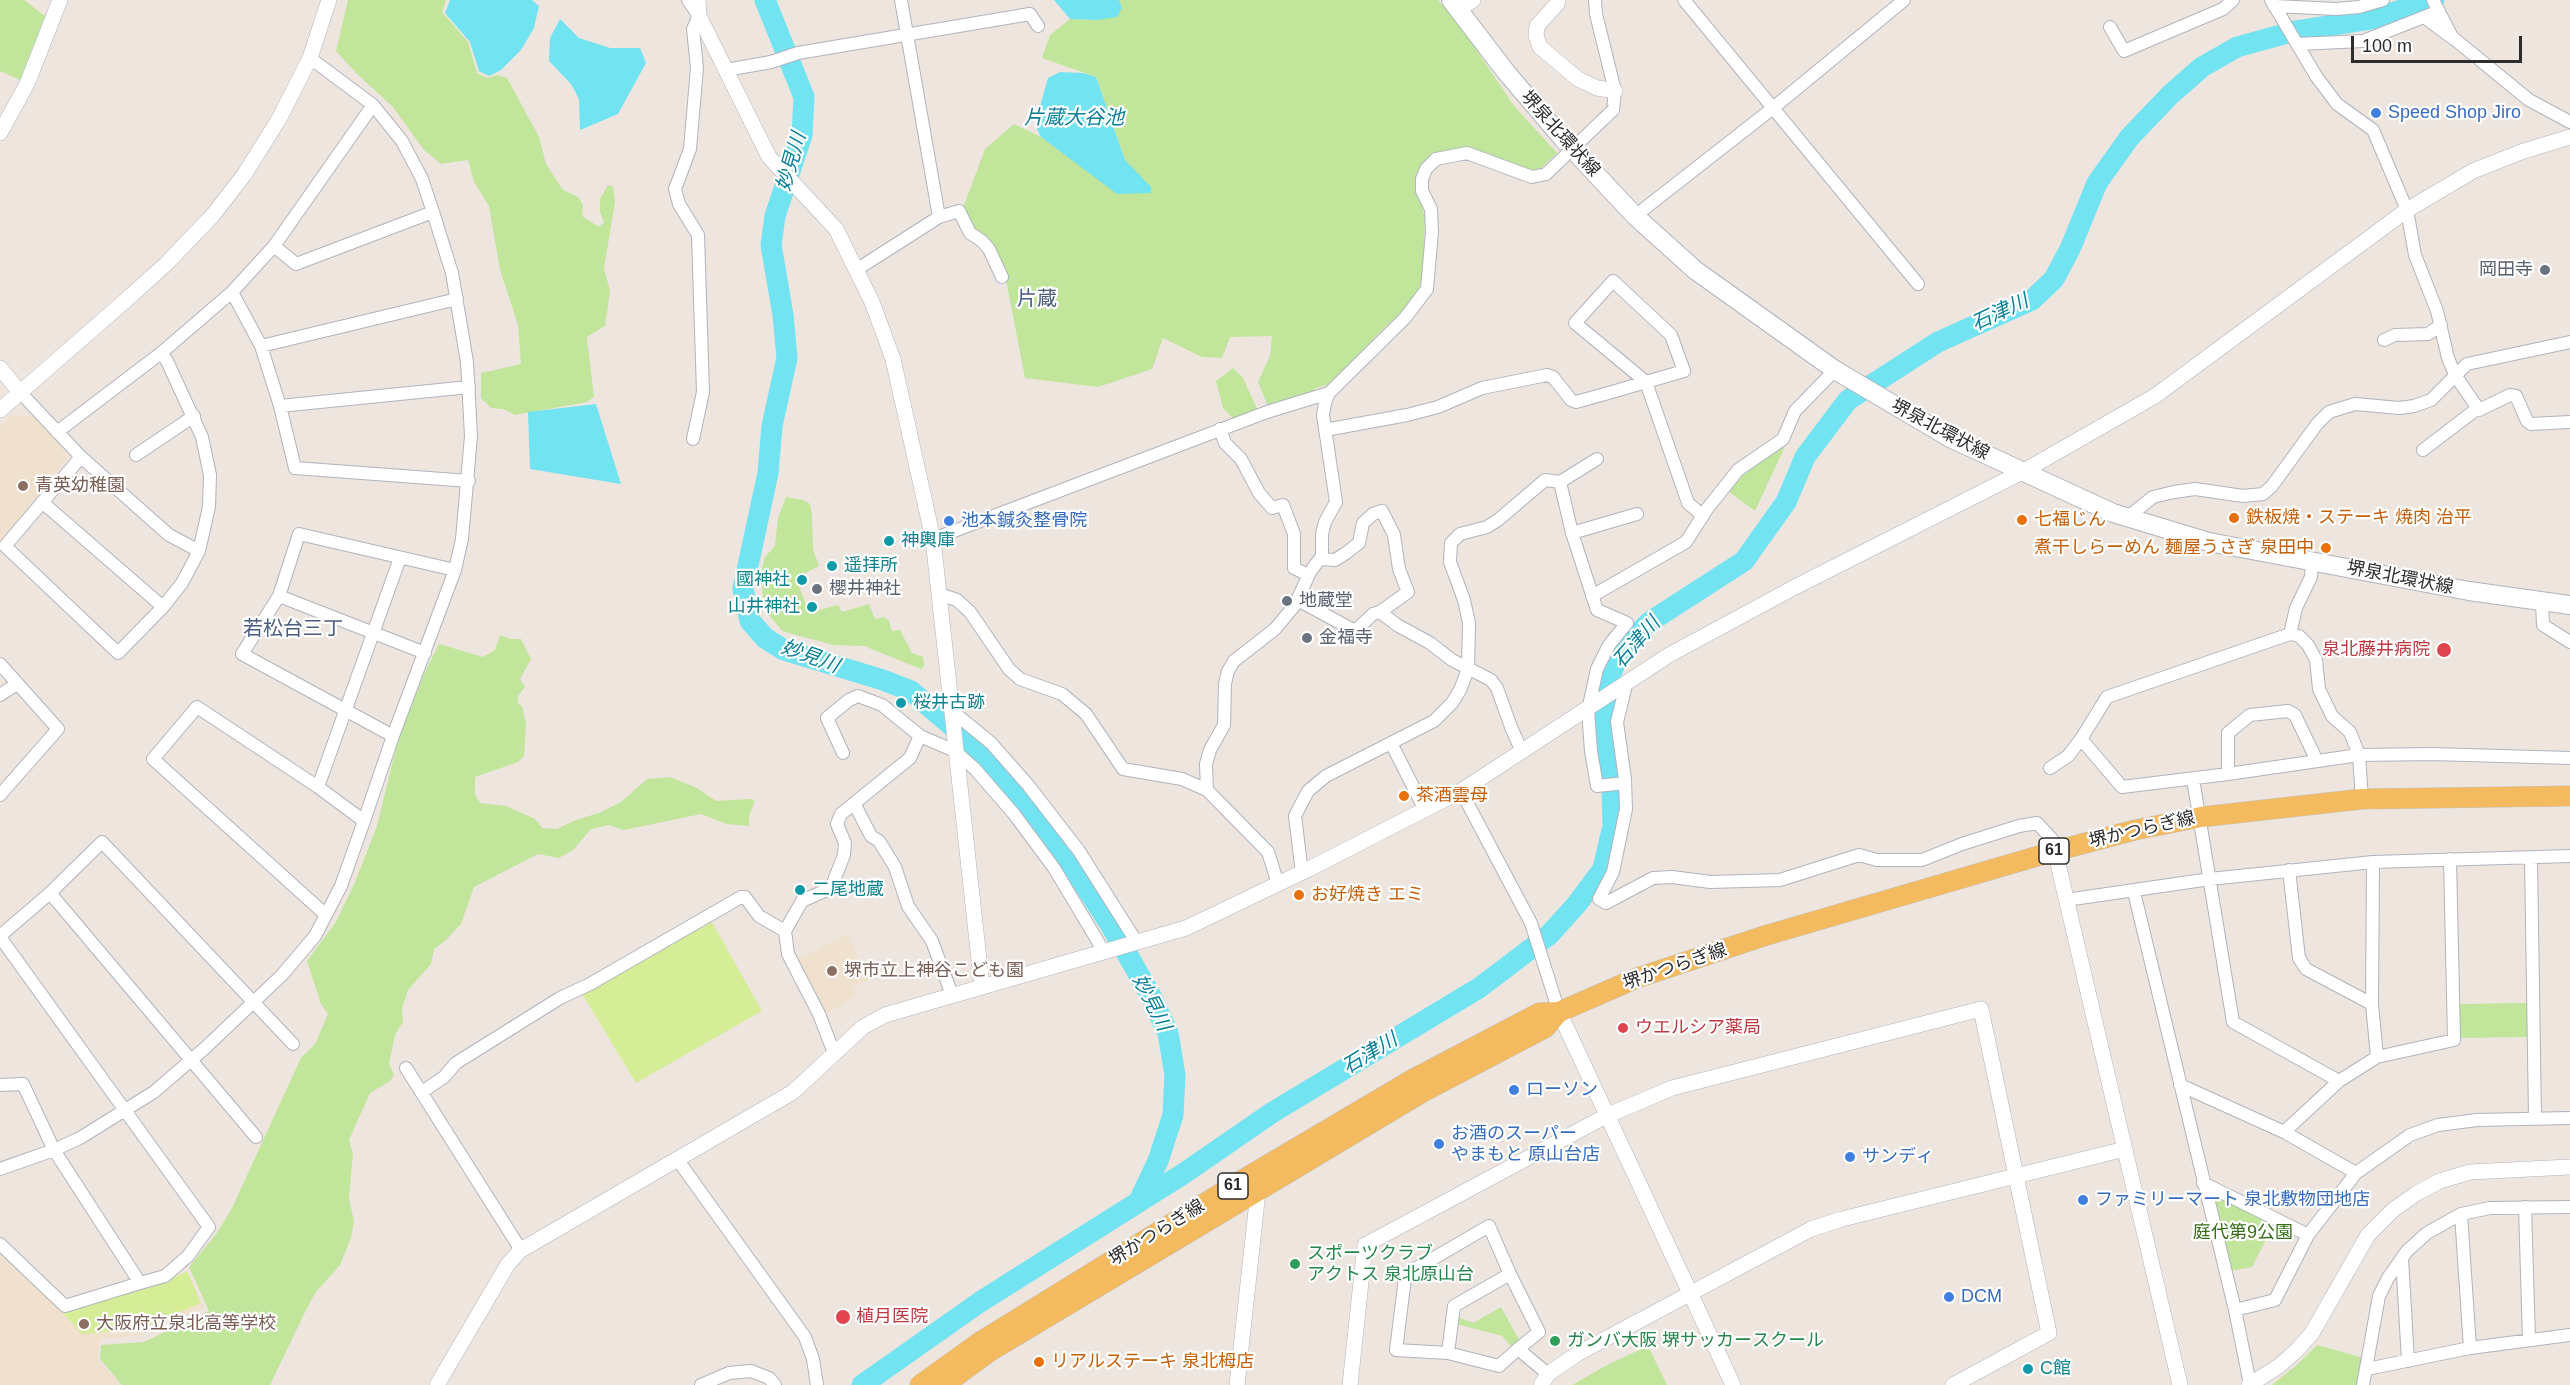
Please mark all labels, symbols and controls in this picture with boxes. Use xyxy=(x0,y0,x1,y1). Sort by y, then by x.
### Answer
scale bar xyxy=(2354,24,2525,62)
text: 100 m xyxy=(2362,36,2412,56)
street label: 堺泉北環状線 xyxy=(1516,87,1604,181)
place label: Speed Shop Jiro xyxy=(2388,102,2521,124)
water label: 片蔵大谷池 xyxy=(1024,106,1124,130)
marker: Speed Shop Jiro xyxy=(2369,106,2383,120)
water label: 妙見川 xyxy=(772,130,812,194)
place label: 岡田寺 xyxy=(2479,259,2533,281)
marker: 岡田寺 xyxy=(2538,263,2552,277)
district label: 片蔵 xyxy=(1017,287,1057,311)
water label: 石津川 xyxy=(1968,289,2032,337)
street label: 堺泉北環状線 xyxy=(1887,395,1993,465)
place label: 青英幼稚園 xyxy=(35,475,125,497)
marker: 青英幼稚園 xyxy=(16,479,30,493)
place label: 鉄板焼・ステーキ 焼肉 治平 xyxy=(2246,507,2472,529)
place label: 七福じん xyxy=(2034,509,2106,531)
place label: 池本鍼灸整骨院 xyxy=(961,510,1087,532)
marker: 鉄板焼・ステーキ 焼肉 治平 xyxy=(2227,511,2241,525)
marker: 七福じん xyxy=(2015,513,2029,527)
marker: 池本鍼灸整骨院 xyxy=(942,514,956,528)
place label: 神輿庫 xyxy=(901,530,955,552)
marker: 神輿庫 xyxy=(882,534,896,548)
place label: 煮干しらーめん 麺屋うさぎ 泉田中 xyxy=(2034,537,2314,559)
marker: 煮干しらーめん 麺屋うさぎ 泉田中 xyxy=(2319,541,2333,555)
place label: 遥拝所 xyxy=(844,555,898,577)
street label: 堺泉北環状線 xyxy=(2345,557,2455,599)
marker: 遥拝所 xyxy=(825,559,839,573)
place label: 國神社 xyxy=(736,569,790,591)
marker: 國神社 xyxy=(795,573,809,587)
place label: 櫻井神社 xyxy=(829,578,901,600)
marker: 櫻井神社 xyxy=(810,582,824,596)
place label: 地蔵堂 xyxy=(1299,590,1353,612)
marker: 地蔵堂 xyxy=(1280,594,1294,608)
place label: 山井神社 xyxy=(728,596,800,618)
marker: 山井神社 xyxy=(805,600,819,614)
water label: 石津川 xyxy=(1608,612,1666,674)
district label: 若松台三丁 xyxy=(243,617,343,641)
place label: 金福寺 xyxy=(1319,627,1373,649)
marker: 金福寺 xyxy=(1300,631,1314,645)
water label: 妙見川 xyxy=(778,635,842,679)
place label: 泉北藤井病院 xyxy=(2322,639,2430,661)
marker: 泉北藤井病院 xyxy=(2435,641,2453,659)
place label: 桜井古跡 xyxy=(913,692,985,714)
marker: 桜井古跡 xyxy=(894,696,908,710)
place label: 茶酒雲母 xyxy=(1416,785,1488,807)
marker: 茶酒雲母 xyxy=(1397,789,1411,803)
street label: 堺かつらぎ線 xyxy=(2087,807,2197,853)
road number: 61 xyxy=(2039,838,2069,864)
place label: 二尾地蔵 xyxy=(812,879,884,901)
marker: 二尾地蔵 xyxy=(793,883,807,897)
place label: お好焼き エミ xyxy=(1311,884,1424,906)
marker: お好焼き エミ xyxy=(1292,888,1306,902)
street label: 堺かつらぎ線 xyxy=(1620,939,1730,995)
place label: 堺市立上神谷こども園 xyxy=(844,960,1024,982)
marker: 堺市立上神谷こども園 xyxy=(825,964,839,978)
water label: 妙見川 xyxy=(1127,971,1175,1035)
place label: ウエルシア薬局 xyxy=(1635,1017,1761,1039)
marker: ウエルシア薬局 xyxy=(1616,1021,1630,1035)
water label: 石津川 xyxy=(1338,1028,1402,1080)
place label: ローソン xyxy=(1526,1079,1598,1101)
marker: ローソン xyxy=(1507,1083,1521,1097)
place label: お酒のスーパー やまもと 原山台店 xyxy=(1451,1123,1600,1166)
marker: お酒のスーパー やまもと 原山台店 xyxy=(1432,1137,1446,1151)
place label: サンディ xyxy=(1862,1146,1934,1168)
marker: サンディ xyxy=(1843,1150,1857,1164)
road number: 61 xyxy=(1218,1173,1248,1199)
place label: ファミリーマート 泉北敷物団地店 xyxy=(2095,1189,2370,1211)
marker: ファミリーマート 泉北敷物団地店 xyxy=(2076,1193,2090,1207)
street label: 堺かつらぎ線 xyxy=(1105,1195,1209,1271)
park label: 庭代第9公園 xyxy=(2193,1222,2293,1244)
place label: スポーツクラブ アクトス 泉北原山台 xyxy=(1307,1243,1474,1286)
marker: スポーツクラブ アクトス 泉北原山台 xyxy=(1288,1257,1302,1271)
place label: DCM xyxy=(1961,1286,2002,1308)
marker: DCM xyxy=(1942,1290,1956,1304)
place label: 植月医院 xyxy=(856,1306,928,1328)
marker: 植月医院 xyxy=(834,1308,852,1326)
place label: 大阪府立泉北高等学校 xyxy=(96,1313,276,1335)
marker: 大阪府立泉北高等学校 xyxy=(77,1317,91,1331)
place label: ガンバ大阪 堺サッカースクール xyxy=(1567,1330,1824,1352)
marker: ガンバ大阪 堺サッカースクール xyxy=(1548,1334,1562,1348)
place label: リアルステーキ 泉北栂店 xyxy=(1051,1351,1254,1373)
marker: リアルステーキ 泉北栂店 xyxy=(1032,1355,1046,1369)
place label: C館 xyxy=(2040,1358,2071,1380)
marker: C館 xyxy=(2021,1362,2035,1376)

